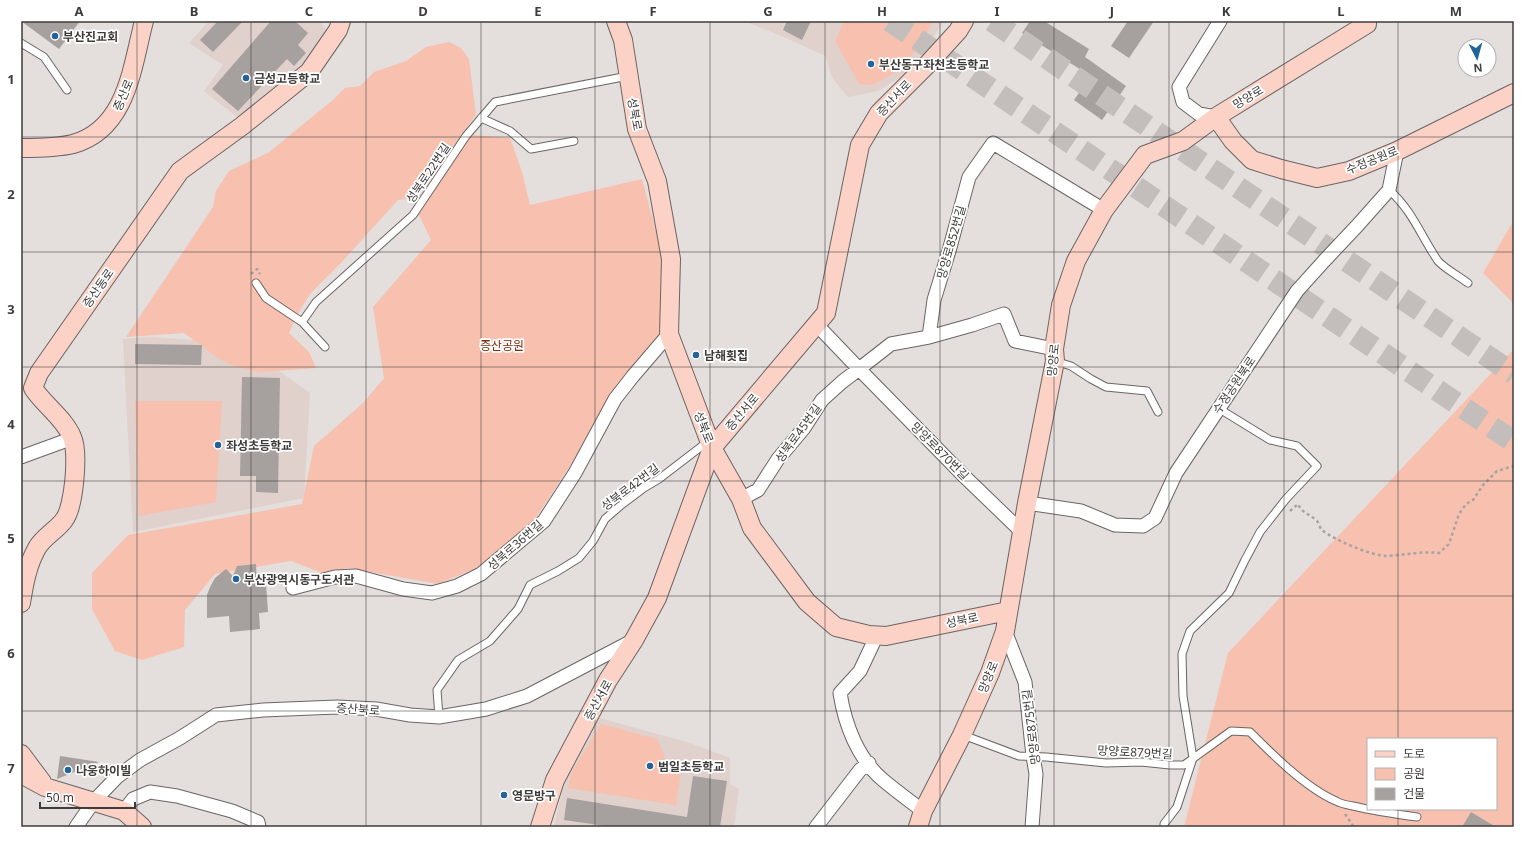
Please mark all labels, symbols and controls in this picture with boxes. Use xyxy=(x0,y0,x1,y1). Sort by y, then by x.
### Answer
text: A xyxy=(75,2,84,20)
text: B xyxy=(190,2,198,20)
text: C xyxy=(305,2,313,20)
text: D xyxy=(418,2,428,20)
text: E xyxy=(534,2,542,20)
text: F xyxy=(649,2,657,20)
text: G xyxy=(763,2,773,20)
text: H xyxy=(877,2,887,20)
text: I xyxy=(994,2,1000,20)
text: J xyxy=(1109,2,1114,20)
text: K xyxy=(1222,2,1231,20)
text: L xyxy=(1337,2,1345,20)
text: M xyxy=(1450,2,1462,20)
place label: 부산진교회 xyxy=(63,28,118,45)
marker: 부산진교회 xyxy=(50,31,60,41)
north arrow xyxy=(1457,38,1497,78)
place label: 부산동구좌천초등학교 xyxy=(879,56,989,73)
marker: 부산동구좌천초등학교 xyxy=(866,59,876,69)
text: N xyxy=(1473,61,1483,76)
text: 1 xyxy=(7,70,15,88)
place label: 금성고등학교 xyxy=(254,70,320,87)
marker: 금성고등학교 xyxy=(241,73,251,83)
street label: 증산로 xyxy=(109,76,137,114)
street label: 증산서로 xyxy=(873,76,915,120)
street label: 망양로 xyxy=(1229,81,1267,113)
street label: 성북로 xyxy=(623,96,647,132)
street label: 성북로22번길 xyxy=(402,140,454,206)
street label: 수정공원로 xyxy=(1343,142,1401,178)
text: 2 xyxy=(7,185,15,203)
street label: 망양로852번길 xyxy=(932,203,970,281)
street label: 증산동로 xyxy=(78,265,118,311)
text: 3 xyxy=(7,300,15,318)
park label: 증산공원 xyxy=(480,337,524,354)
street label: 망양로 xyxy=(1043,343,1063,377)
place label: 남해횟집 xyxy=(704,347,748,364)
marker: 남해횟집 xyxy=(691,350,701,360)
street label: 수정공원북로 xyxy=(1208,353,1260,417)
street label: 증산서로 xyxy=(721,390,763,434)
street label: 성북로45번길 xyxy=(771,400,825,466)
street label: 성북로 xyxy=(690,408,718,446)
text: 4 xyxy=(7,415,15,433)
street label: 망양로870번길 xyxy=(907,418,973,484)
place label: 좌성초등학교 xyxy=(226,437,292,454)
marker: 좌성초등학교 xyxy=(213,440,223,450)
street label: 성북로42번길 xyxy=(597,459,663,515)
street label: 성북로36번길 xyxy=(483,516,547,574)
text: 5 xyxy=(7,529,15,547)
place label: 부산광역시동구도서관 xyxy=(244,571,354,588)
marker: 부산광역시동구도서관 xyxy=(231,574,241,584)
street label: 성북로 xyxy=(944,608,980,632)
text: 6 xyxy=(7,644,15,662)
street label: 망양로 xyxy=(974,658,1002,696)
street label: 증산서로 xyxy=(580,677,616,723)
street label: 망양로875번길 xyxy=(1018,688,1044,766)
street label: 증산북로 xyxy=(335,699,381,719)
legend xyxy=(1367,738,1497,810)
street label: 망양로879번길 xyxy=(1097,742,1173,762)
text: 도로 xyxy=(1403,745,1425,762)
place label: 범일초등학교 xyxy=(658,758,724,775)
text: 7 xyxy=(7,759,15,777)
marker: 범일초등학교 xyxy=(645,761,655,771)
place label: 나웅하이빌 xyxy=(76,762,131,779)
marker: 나웅하이빌 xyxy=(63,765,73,775)
text: 공원 xyxy=(1403,765,1425,782)
scale bar xyxy=(40,784,135,810)
text: 건물 xyxy=(1403,785,1425,802)
place label: 영문방구 xyxy=(512,787,556,804)
text: 50 m xyxy=(46,789,74,806)
marker: 영문방구 xyxy=(499,790,509,800)

